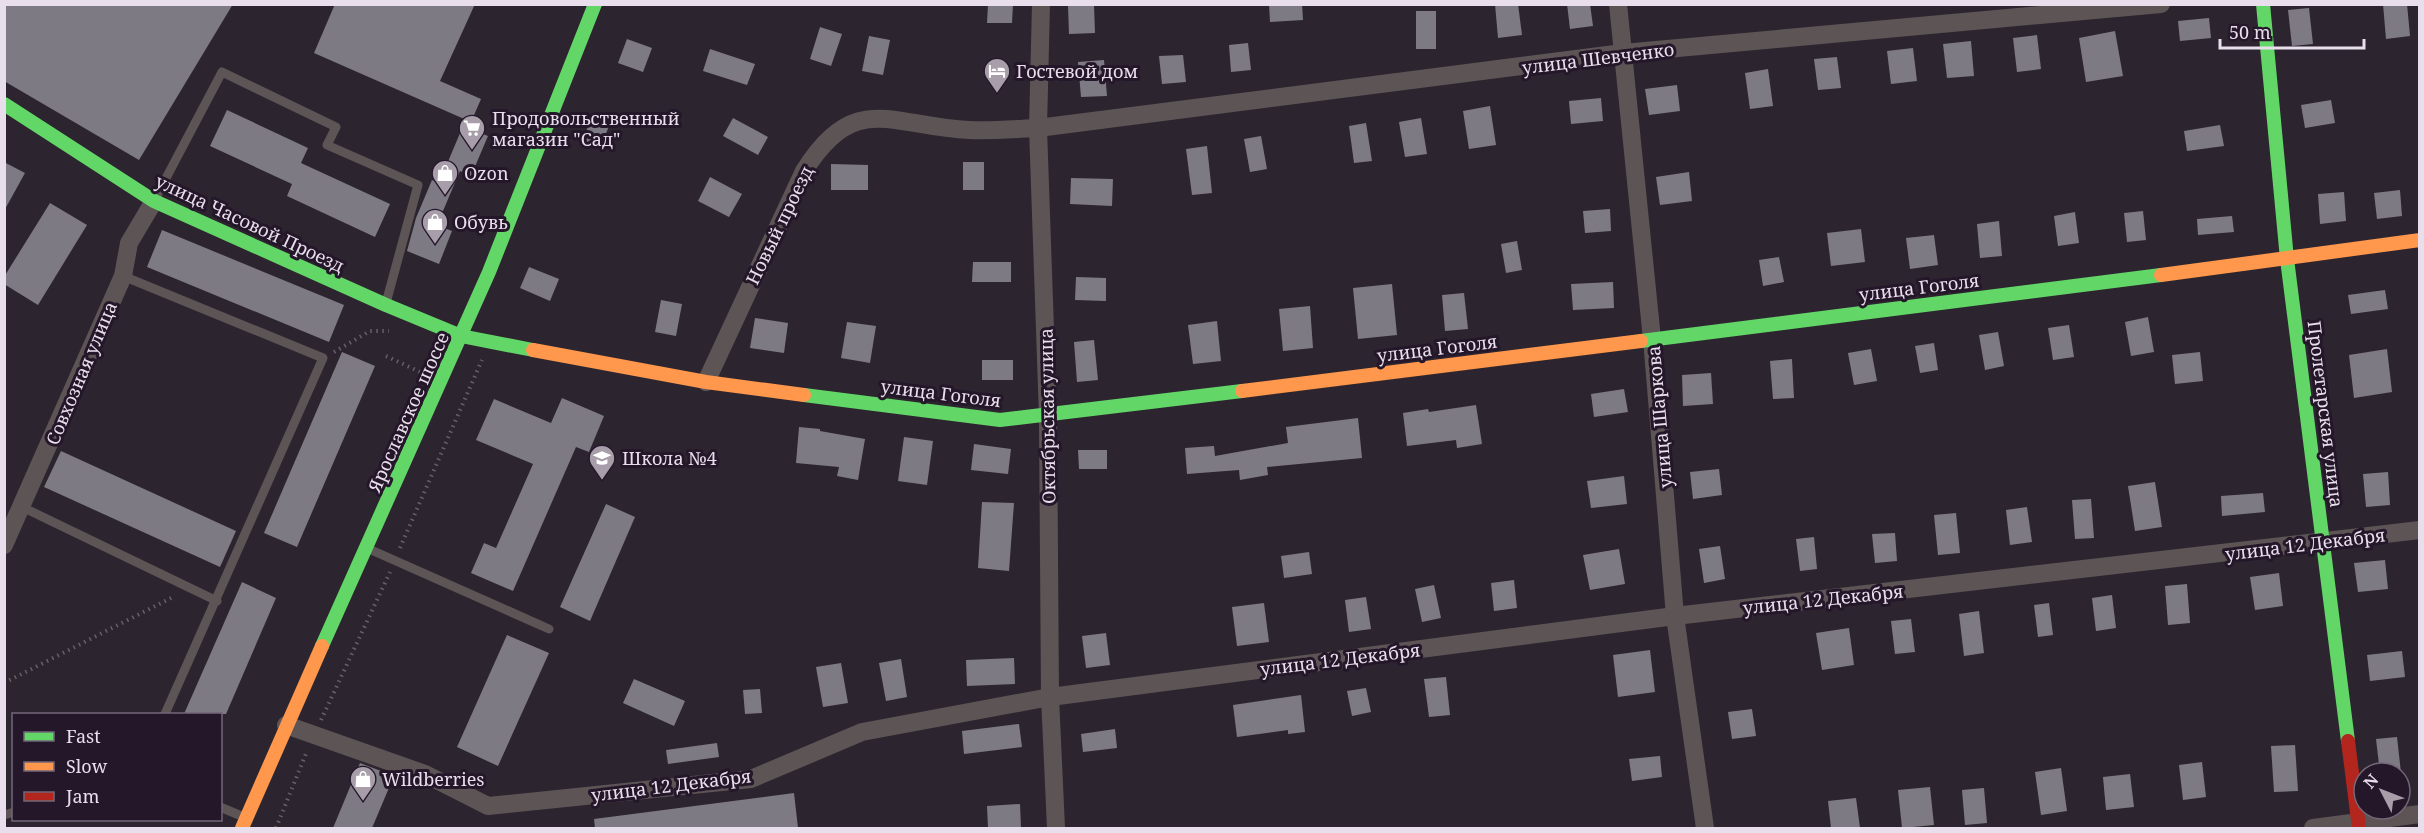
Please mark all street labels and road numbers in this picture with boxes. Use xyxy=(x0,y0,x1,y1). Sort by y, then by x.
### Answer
street label: улица Шевченко xyxy=(1520,37,1676,79)
street label: Новый проезд xyxy=(740,162,818,288)
street label: улица Часовой Проезд xyxy=(152,169,348,277)
street label: улица Гоголя xyxy=(1857,268,1981,306)
street label: Совхозная улица xyxy=(40,298,122,448)
street label: Пролетарская улица xyxy=(2303,319,2349,509)
street label: Ярославское шоссе xyxy=(362,328,454,497)
street label: Октябрьская улица xyxy=(1033,328,1061,504)
street label: улица Гоголя xyxy=(1375,329,1499,367)
street label: улица Шаркова xyxy=(1641,345,1677,489)
street label: улица Гоголя xyxy=(879,374,1003,412)
street label: улица 12 Декабря xyxy=(2224,522,2386,566)
street label: улица 12 Декабря xyxy=(1742,579,1904,619)
street label: улица 12 Декабря xyxy=(1259,637,1421,681)
street label: улица 12 Декабря xyxy=(590,763,752,807)

